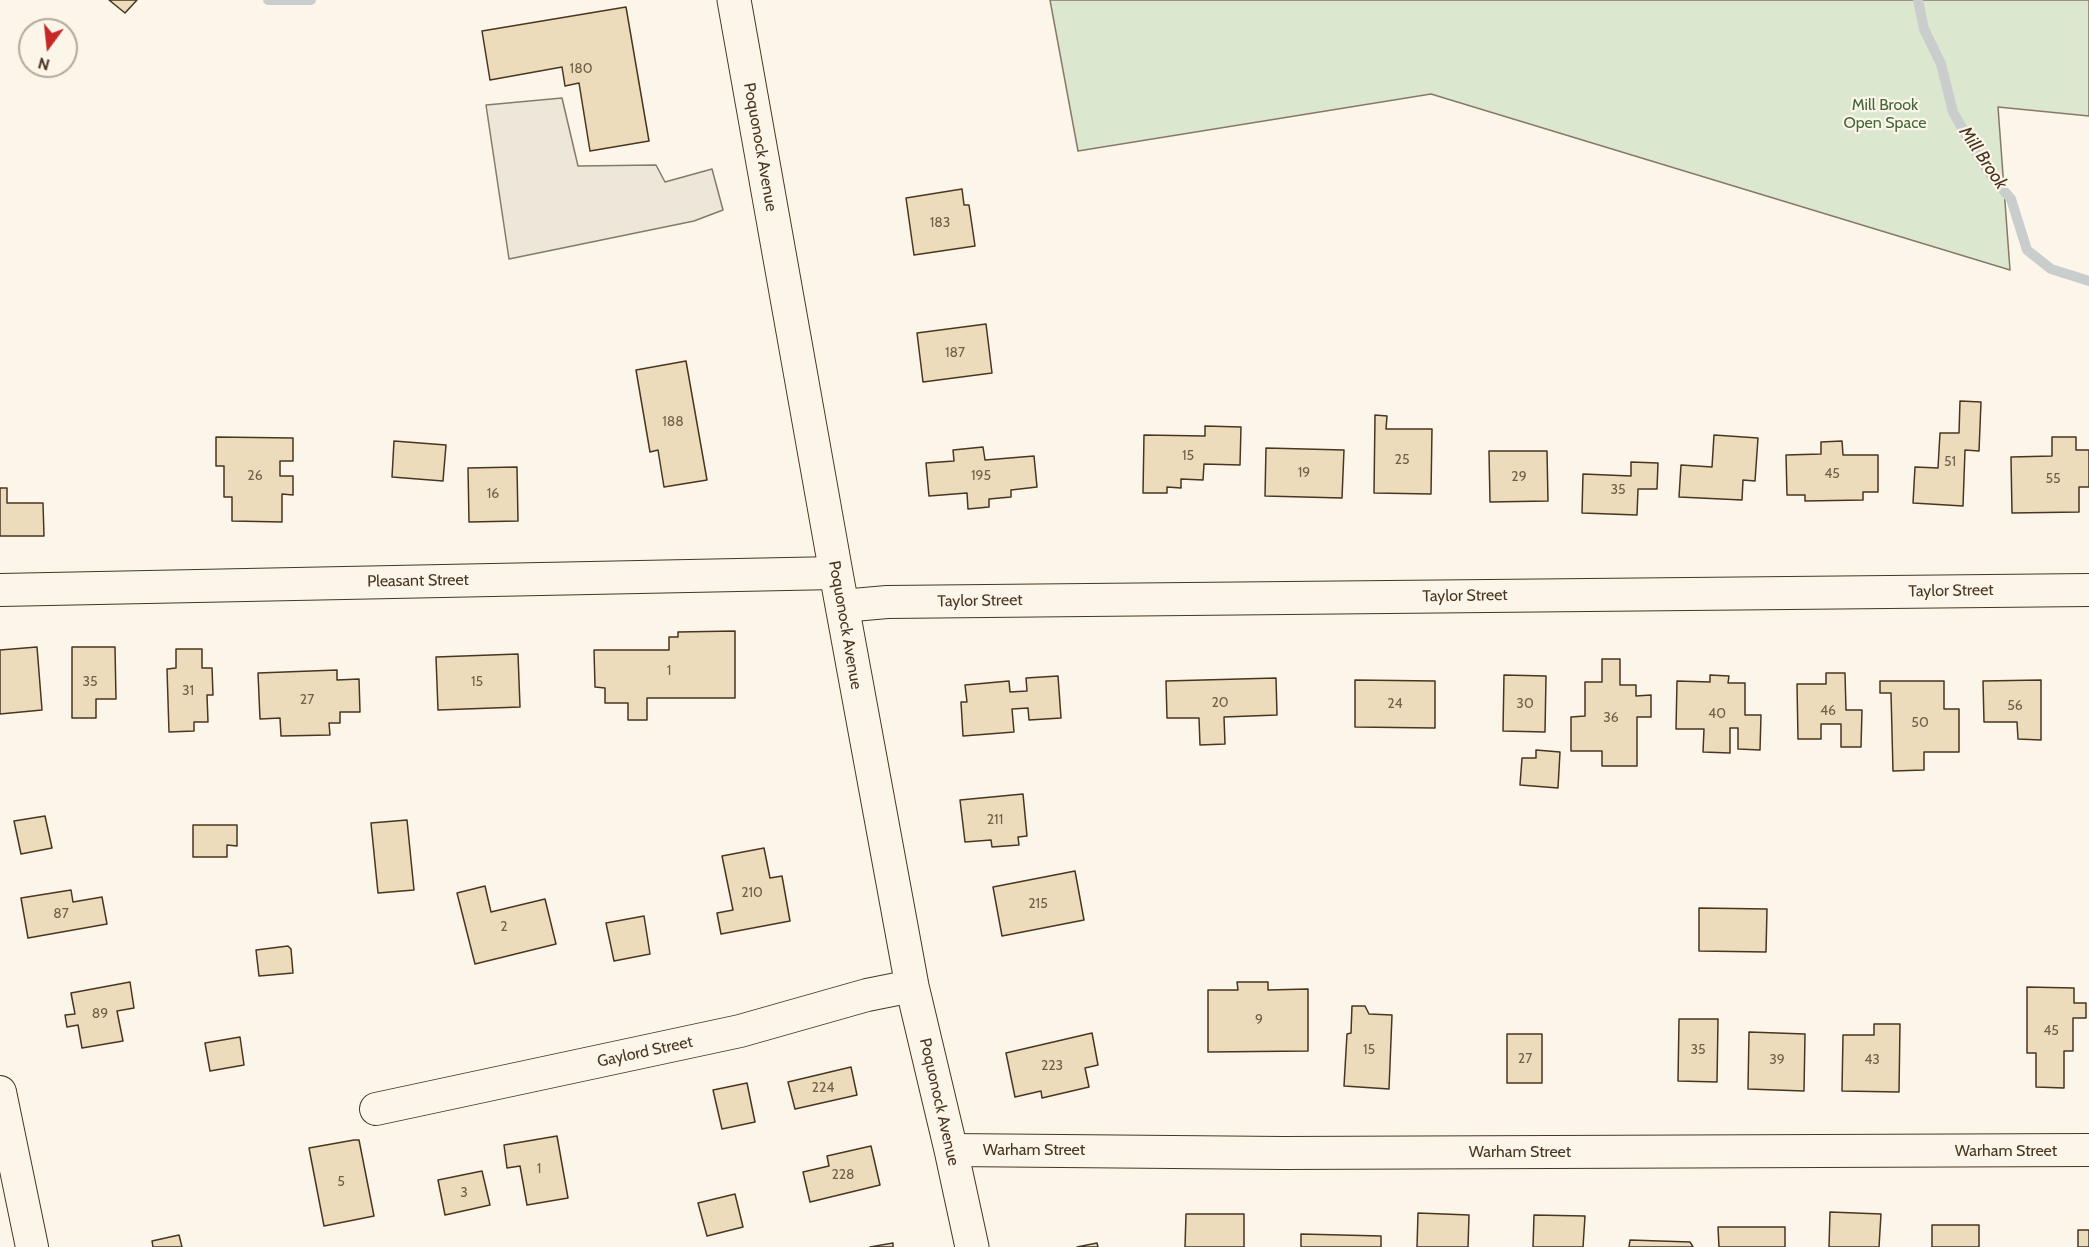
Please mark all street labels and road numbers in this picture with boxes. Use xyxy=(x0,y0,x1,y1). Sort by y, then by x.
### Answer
street label: Poquonock Avenue xyxy=(739,81,781,213)
street label: Poquonock Avenue xyxy=(824,559,866,691)
street label: Pleasant Street xyxy=(367,571,469,591)
street label: Taylor Street xyxy=(1908,581,1994,601)
street label: Taylor Street xyxy=(1422,586,1508,606)
street label: Taylor Street xyxy=(937,591,1023,611)
street label: Gaylord Street xyxy=(595,1033,695,1071)
street label: Poquonock Avenue xyxy=(915,1036,963,1168)
street label: Warham Street xyxy=(983,1140,1085,1160)
street label: Warham Street xyxy=(1955,1141,2057,1161)
street label: Warham Street xyxy=(1469,1142,1571,1162)

